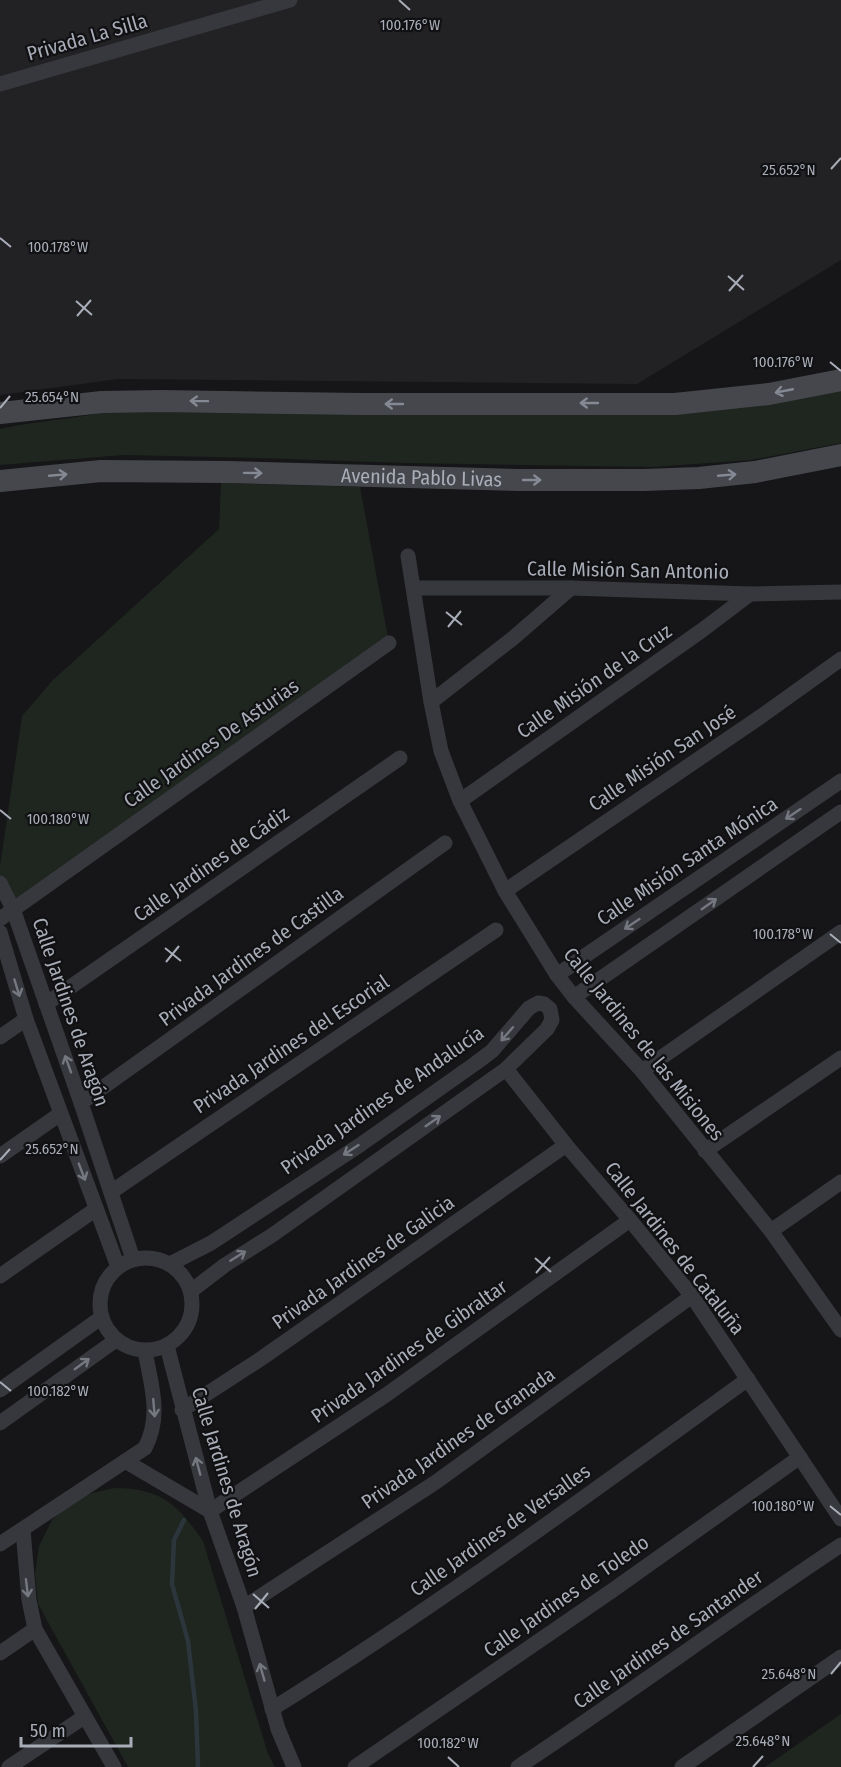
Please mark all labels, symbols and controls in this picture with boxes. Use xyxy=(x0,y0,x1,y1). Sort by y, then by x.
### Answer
street label: Privada La Silla xyxy=(24,8,150,66)
text: 100.176°W xyxy=(380,16,440,34)
text: 25.652°N xyxy=(762,161,816,179)
text: 100.178°W xyxy=(28,238,88,256)
text: 100.176°W xyxy=(753,353,813,371)
one-way arrow xyxy=(774,386,794,397)
text: 25.654°N xyxy=(25,388,79,406)
one-way arrow xyxy=(190,396,210,407)
one-way arrow xyxy=(580,397,600,409)
one-way arrow xyxy=(385,398,405,410)
street label: Avenida Pablo Livas xyxy=(341,463,502,492)
one-way arrow xyxy=(242,467,262,478)
one-way arrow xyxy=(48,469,68,480)
one-way arrow xyxy=(716,469,736,480)
one-way arrow xyxy=(521,474,541,486)
street label: Calle Misión San Antonio xyxy=(527,556,729,584)
street label: Calle Misión de la Cruz xyxy=(512,619,676,743)
street label: Calle Jardines De Asturias xyxy=(119,673,303,813)
street label: Calle Misión San José xyxy=(584,700,740,816)
street label: Calle Misión Santa Mónica xyxy=(592,792,782,930)
street label: Calle Jardines de Cádiz xyxy=(129,801,293,927)
one-way arrow xyxy=(785,808,802,820)
text: 100.180°W xyxy=(27,810,89,828)
street label: Privada Jardines de Castilla xyxy=(154,881,348,1031)
one-way arrow xyxy=(700,898,716,910)
street label: Calle Jardines de Aragón xyxy=(27,915,115,1109)
one-way arrow xyxy=(624,918,641,930)
text: 100.178°W xyxy=(753,925,813,943)
street label: Calle Jardines de las Misiones xyxy=(559,943,729,1145)
street label: Privada Jardines del Escorial xyxy=(189,970,393,1118)
one-way arrow xyxy=(12,978,23,997)
street label: Privada Jardines de Andalucía xyxy=(276,1021,488,1179)
one-way arrow xyxy=(500,1026,514,1041)
one-way arrow xyxy=(61,1056,72,1074)
one-way arrow xyxy=(424,1115,440,1127)
text: 25.652°N xyxy=(25,1140,79,1158)
one-way arrow xyxy=(343,1144,360,1157)
street label: Calle Jardines de Cataluña xyxy=(600,1157,750,1339)
one-way arrow xyxy=(77,1162,88,1181)
street label: Privada Jardines de Galicia xyxy=(267,1190,459,1334)
one-way arrow xyxy=(229,1250,246,1262)
street label: Privada Jardines de Gibraltar xyxy=(306,1274,512,1428)
one-way arrow xyxy=(73,1358,89,1370)
street label: Privada Jardines de Granada xyxy=(357,1362,559,1514)
text: 100.182°W xyxy=(27,1382,89,1400)
street label: Calle Jardines de Aragón xyxy=(187,1384,267,1580)
one-way arrow xyxy=(149,1398,160,1418)
one-way arrow xyxy=(191,1457,203,1476)
street label: Calle Jardines de Versalles xyxy=(405,1459,595,1601)
text: 100.180°W xyxy=(752,1497,814,1515)
street label: Calle Jardines de Toledo xyxy=(479,1530,653,1662)
street label: Calle Jardines de Santander xyxy=(569,1564,767,1714)
one-way arrow xyxy=(22,1578,33,1598)
one-way arrow xyxy=(256,1663,267,1682)
text: 25.648°N xyxy=(762,1665,816,1683)
scale bar xyxy=(21,1710,130,1748)
text: 50 m xyxy=(30,1720,66,1742)
text: 25.648°N xyxy=(736,1732,790,1750)
text: 100.182°W xyxy=(417,1734,479,1752)

